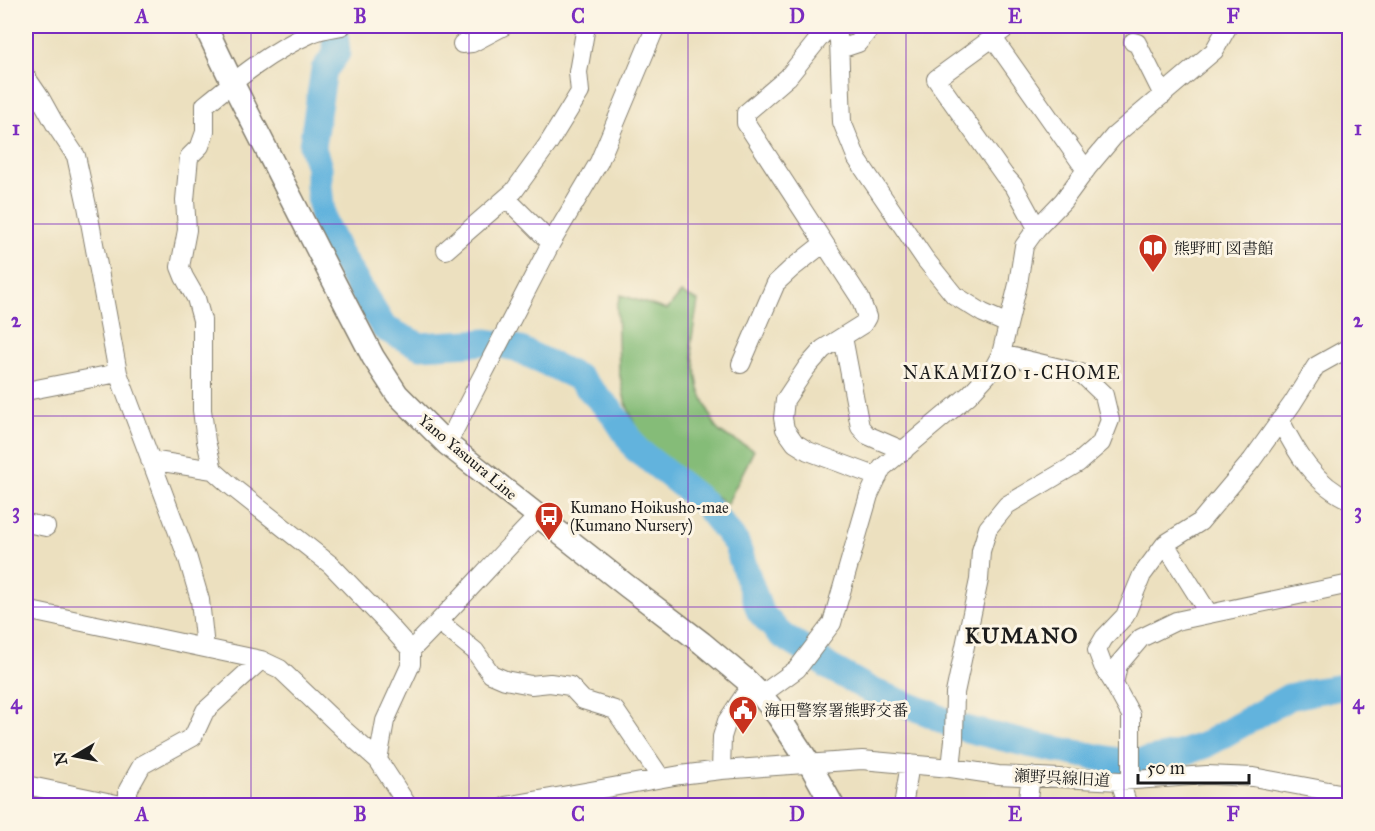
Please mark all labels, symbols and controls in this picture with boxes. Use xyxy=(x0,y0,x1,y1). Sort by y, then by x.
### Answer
text: A xyxy=(133,4,149,28)
text: B xyxy=(353,4,367,28)
text: C xyxy=(571,4,585,28)
text: D xyxy=(789,4,805,28)
text: E xyxy=(1008,4,1023,28)
text: F xyxy=(1226,4,1240,28)
text: 1 xyxy=(12,116,20,140)
text: 1 xyxy=(1354,116,1362,140)
library icon: 熊野町 図書館 xyxy=(1137,232,1169,274)
place label: 熊野町 図書館 xyxy=(1174,239,1273,258)
text: 2 xyxy=(11,308,22,332)
text: 2 xyxy=(1353,308,1364,332)
district label: NAKAMIZO 1-CHOME xyxy=(903,362,1121,384)
street label: Yano Yasuura Line xyxy=(415,410,521,504)
place label: Kumano Hoikusho-mae (Kumano Nursery) xyxy=(570,498,729,536)
text: 3 xyxy=(12,499,20,524)
text: 3 xyxy=(1354,499,1362,524)
bus stop icon: Kumano Hoikusho-mae (Kumano Nursery) xyxy=(533,500,565,542)
district label: KUMANO xyxy=(965,622,1079,649)
text: 4 xyxy=(10,690,22,715)
text: 4 xyxy=(1352,690,1364,715)
public building icon: 海田警察署熊野交番 xyxy=(727,694,759,736)
place label: 海田警察署熊野交番 xyxy=(764,701,908,720)
north arrow xyxy=(45,726,105,786)
scale bar xyxy=(1138,747,1249,785)
text: N xyxy=(50,750,71,767)
text: 50 m xyxy=(1147,757,1185,779)
street label: 瀬野呉線旧道 xyxy=(1014,766,1110,790)
text: A xyxy=(133,802,149,826)
text: B xyxy=(353,802,367,826)
text: C xyxy=(571,802,585,826)
text: D xyxy=(789,802,805,826)
text: E xyxy=(1008,802,1023,826)
text: F xyxy=(1226,802,1240,826)

